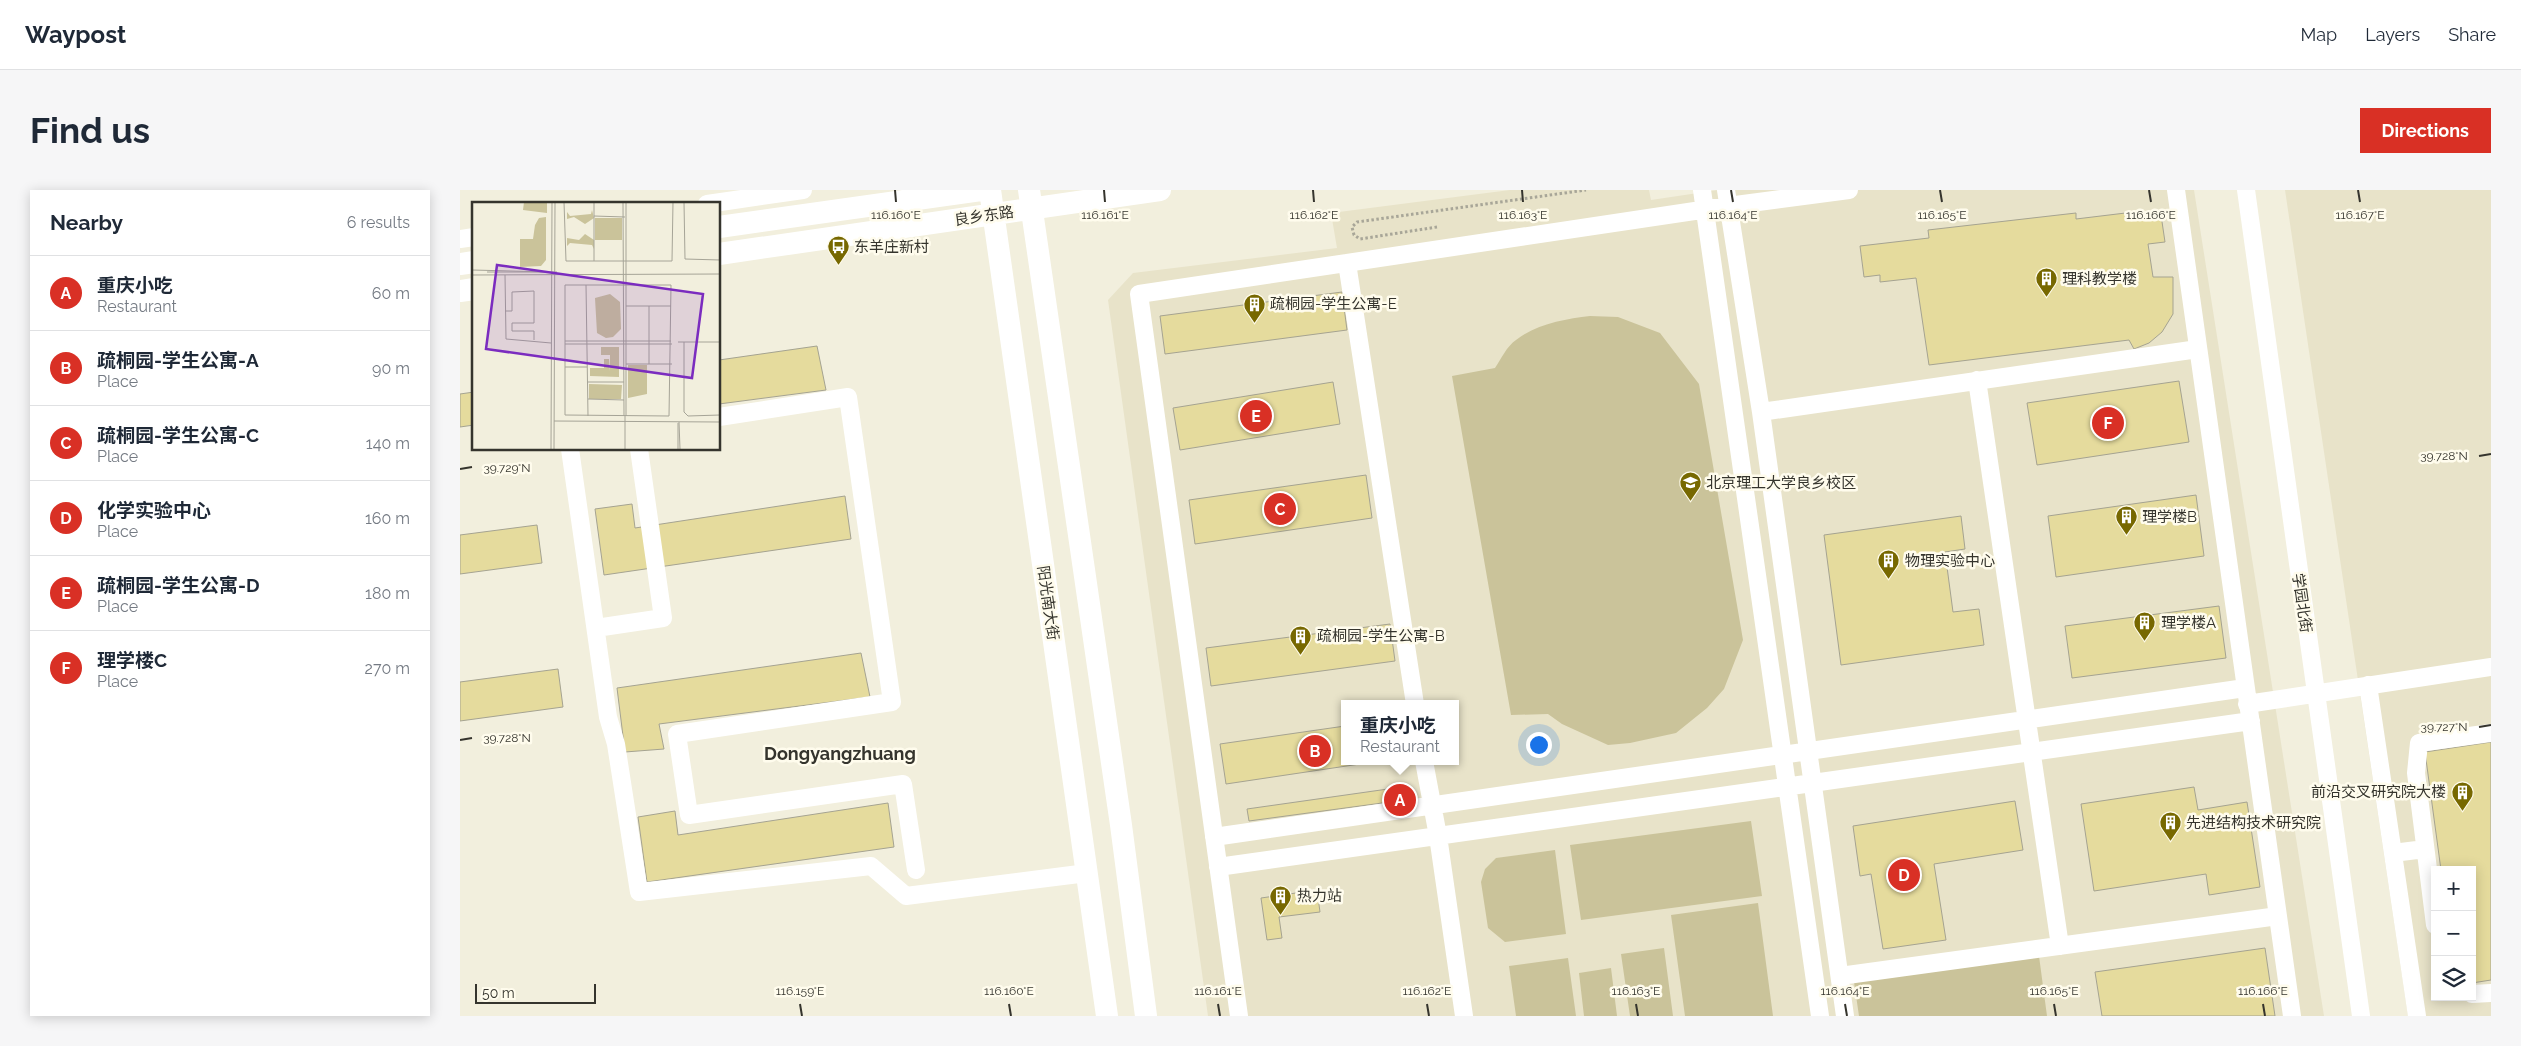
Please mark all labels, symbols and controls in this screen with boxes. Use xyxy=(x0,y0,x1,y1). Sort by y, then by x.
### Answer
text: Waypost xyxy=(25,20,126,49)
text: Map xyxy=(2301,24,2337,45)
text: Layers xyxy=(2365,24,2420,45)
text: Share xyxy=(2448,24,2496,45)
button: Directions xyxy=(2360,108,2491,153)
text: Find us xyxy=(30,110,150,151)
inset map xyxy=(472,202,720,450)
street label: 良乡东路 xyxy=(953,203,1015,229)
text: 116.160°E xyxy=(871,208,921,222)
text: 116.161°E xyxy=(1081,208,1129,222)
text: 116.162°E xyxy=(1290,208,1338,222)
text: 116.163°E xyxy=(1499,208,1547,222)
text: 116.164°E xyxy=(1708,208,1758,222)
text: 116.165°E xyxy=(1917,208,1967,222)
text: 116.166°E xyxy=(2126,208,2176,222)
text: 116.167°E xyxy=(2335,208,2385,222)
text: Nearby xyxy=(50,210,123,235)
text: 6 results xyxy=(347,213,410,232)
bus stop icon: 东羊庄新村 xyxy=(826,235,850,266)
place label: 东羊庄新村 xyxy=(854,238,929,256)
building icon: 理科教学楼 xyxy=(2034,267,2058,298)
place label: 理科教学楼 xyxy=(2062,270,2137,288)
text: 重庆小吃 xyxy=(97,274,173,296)
text: A xyxy=(61,284,71,303)
text: 60 m xyxy=(372,284,410,303)
building icon: 疏桐园-学生公寓-E xyxy=(1242,292,1266,323)
place label: 疏桐园-学生公寓-E xyxy=(1270,295,1397,313)
text: Restaurant xyxy=(97,297,177,316)
text: 疏桐园-学生公寓-A xyxy=(97,349,259,371)
text: B xyxy=(61,359,71,378)
text: 90 m xyxy=(372,359,410,378)
text: Place xyxy=(97,372,138,391)
pin: E xyxy=(1240,397,1272,435)
pin: F xyxy=(2092,404,2124,442)
text: 疏桐园-学生公寓-C xyxy=(97,424,259,446)
text: C xyxy=(61,434,71,453)
text: 140 m xyxy=(366,434,410,453)
text: Place xyxy=(97,447,138,466)
text: 39.728°N xyxy=(2420,449,2468,463)
text: 39.729°N xyxy=(483,461,531,475)
school or university icon: 北京理工大学良乡校区 xyxy=(1678,471,1702,502)
place label: 北京理工大学良乡校区 xyxy=(1706,474,1856,492)
pin: C xyxy=(1264,490,1296,528)
text: 化学实验中心 xyxy=(97,499,211,521)
building icon: 理学楼B xyxy=(2114,505,2138,536)
place label: 理学楼B xyxy=(2142,508,2197,526)
text: D xyxy=(60,509,72,528)
text: 160 m xyxy=(365,509,410,528)
text: Place xyxy=(97,522,138,541)
building icon: 物理实验中心 xyxy=(1877,549,1901,580)
place label: 物理实验中心 xyxy=(1905,552,1995,570)
street label: 阳光南大街 xyxy=(1034,565,1062,641)
street label: 学园北街 xyxy=(2289,572,2315,634)
text: 疏桐园-学生公寓-D xyxy=(97,574,260,596)
text: E xyxy=(61,584,71,603)
text: 180 m xyxy=(365,584,410,603)
text: Place xyxy=(97,597,138,616)
building icon: 理学楼A xyxy=(2133,611,2157,642)
place label: 理学楼A xyxy=(2161,614,2216,632)
building icon: 疏桐园-学生公寓-B xyxy=(1289,624,1313,655)
place label: 疏桐园-学生公寓-B xyxy=(1317,627,1445,645)
text: 理学楼C xyxy=(97,649,167,671)
text: F xyxy=(61,659,71,678)
text: 270 m xyxy=(365,659,410,678)
text: Place xyxy=(97,672,138,691)
popup xyxy=(1341,700,1459,765)
text: 重庆小吃 xyxy=(1360,714,1436,736)
text: 39.727°N xyxy=(2421,720,2467,734)
text: 39.728°N xyxy=(483,731,531,745)
pin: B xyxy=(1299,732,1331,770)
your location xyxy=(1526,732,1552,758)
text: Restaurant xyxy=(1360,737,1440,756)
district label: Dongyangzhuang xyxy=(764,743,916,764)
building icon: 前沿交叉研究院大楼 xyxy=(2450,780,2474,811)
pin: A xyxy=(1384,781,1416,819)
place label: 前沿交叉研究院大楼 xyxy=(2311,783,2446,801)
building icon: 先进结构技术研究院 xyxy=(2158,811,2182,842)
place label: 先进结构技术研究院 xyxy=(2186,814,2321,832)
pin: D xyxy=(1888,856,1920,894)
map controls xyxy=(2431,866,2476,1001)
button: + xyxy=(2431,866,2476,911)
building icon: 热力站 xyxy=(1269,884,1293,915)
place label: 热力站 xyxy=(1297,887,1342,905)
button: − xyxy=(2431,911,2476,956)
button: layers xyxy=(2431,956,2476,1001)
scale bar xyxy=(475,981,596,1004)
text: 116.159°E xyxy=(776,984,824,998)
text: 116.160°E xyxy=(984,984,1034,998)
text: 116.161°E xyxy=(1194,984,1242,998)
text: 116.162°E xyxy=(1403,984,1451,998)
text: 116.163°E xyxy=(1612,984,1660,998)
text: 116.164°E xyxy=(1820,984,1870,998)
text: 116.165°E xyxy=(2029,984,2079,998)
text: 116.166°E xyxy=(2238,984,2288,998)
text: 50 m xyxy=(482,985,515,1001)

